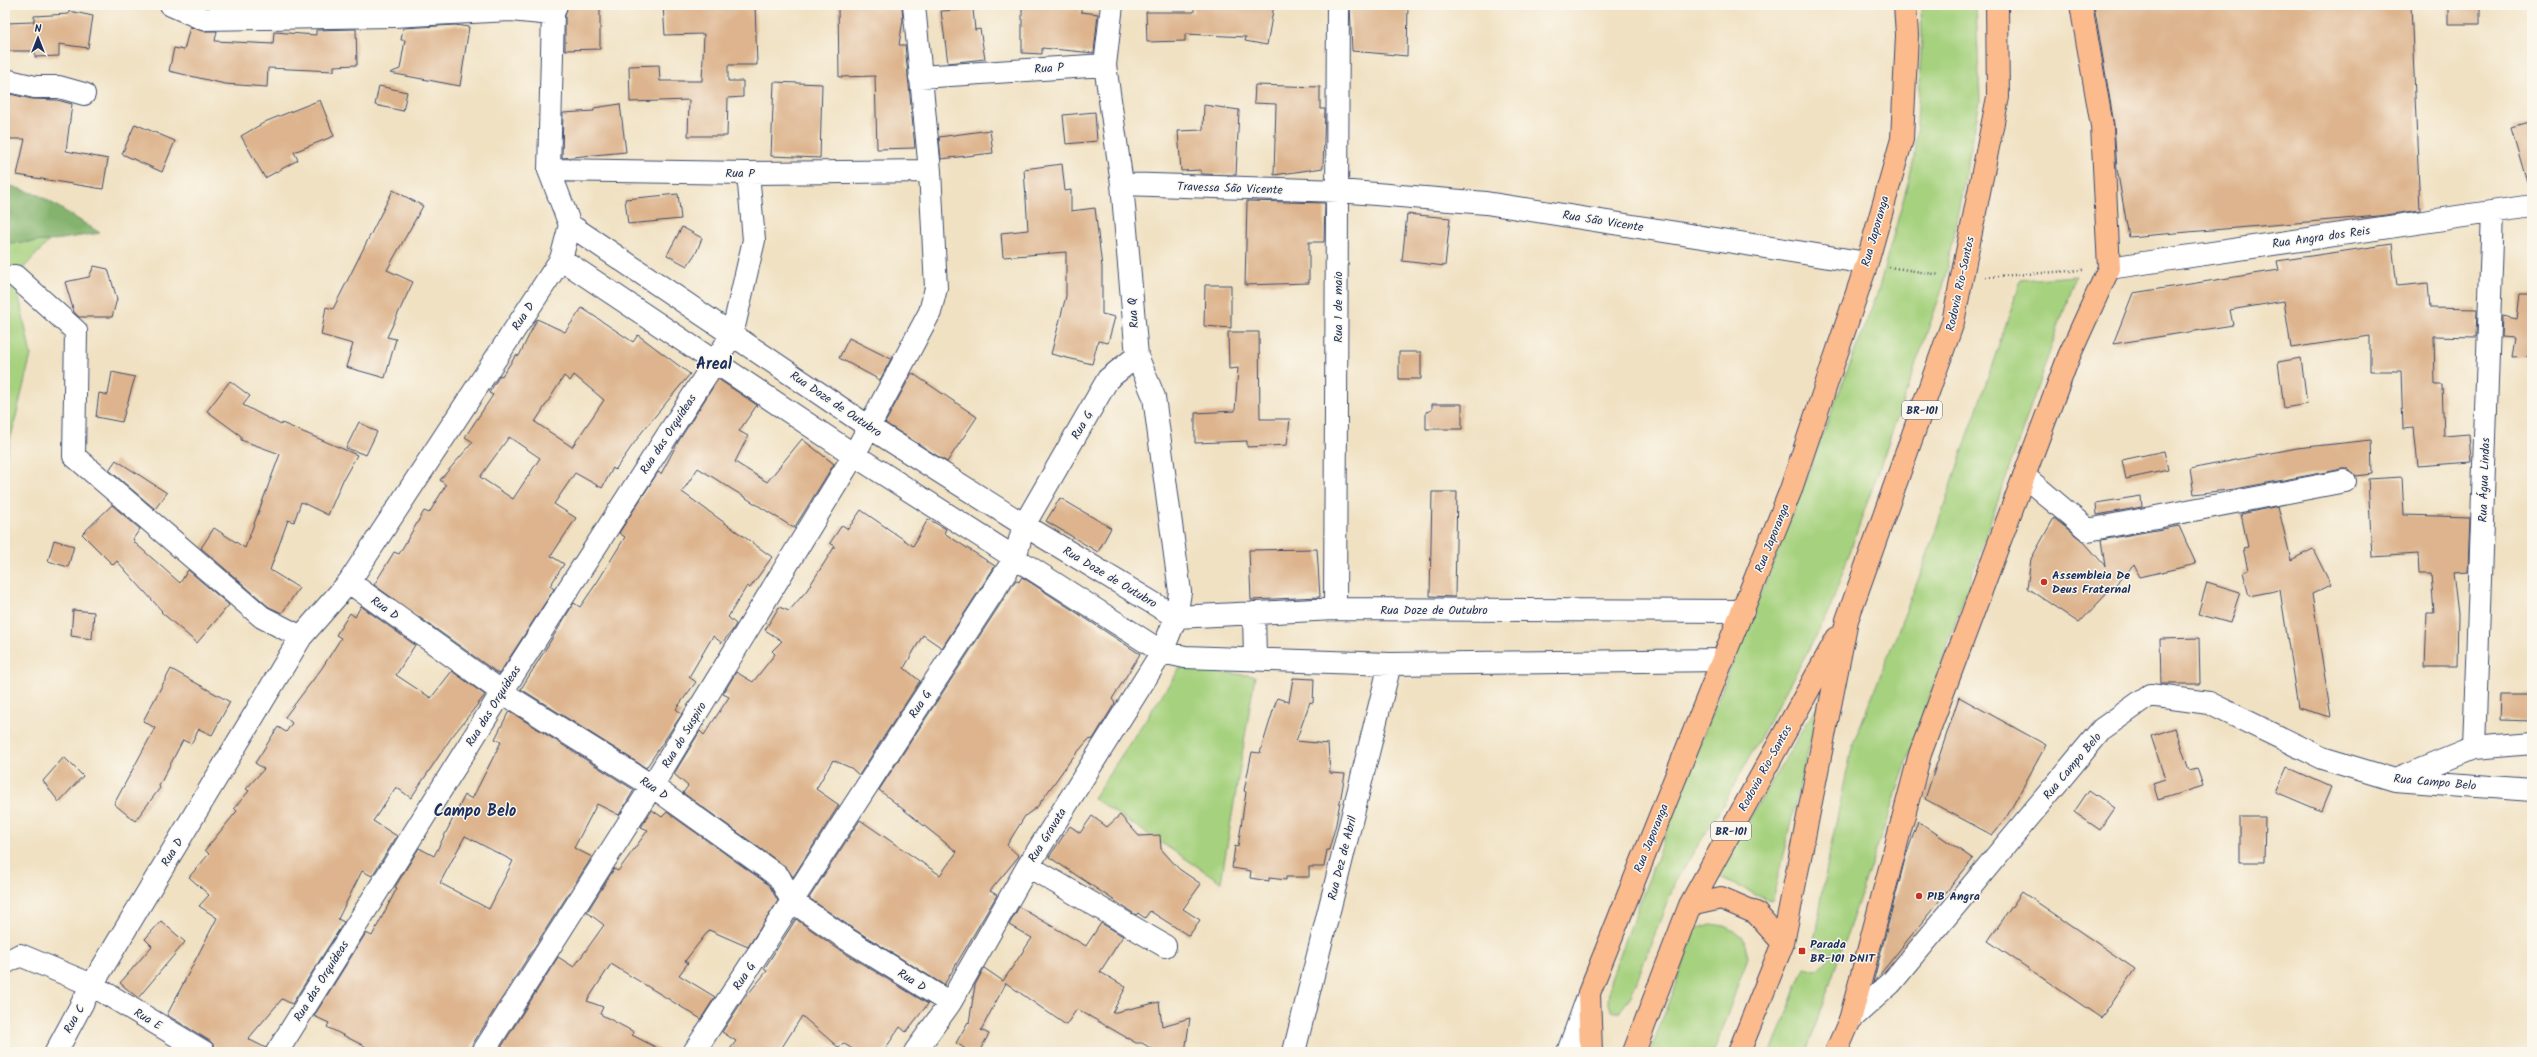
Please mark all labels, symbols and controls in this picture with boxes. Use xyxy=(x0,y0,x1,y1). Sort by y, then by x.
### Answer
north arrow xyxy=(18,18,58,58)
text: N xyxy=(35,20,42,38)
street label: Rua P xyxy=(1034,58,1065,79)
street label: Rua P xyxy=(725,164,755,183)
street label: Travessa São Vicente xyxy=(1177,177,1284,200)
street label: Rua Japoranga xyxy=(1856,193,1895,269)
street label: Rua São Vicente xyxy=(1561,206,1645,237)
street label: Rua Angra dos Reis xyxy=(2271,221,2371,254)
street label: Rodovia Rio-Santos xyxy=(1941,235,1980,333)
street label: Rua 1 de maio xyxy=(1329,271,1348,343)
street label: Rua Q xyxy=(1123,296,1144,329)
street label: Rua D xyxy=(507,298,540,334)
district label: Areal xyxy=(696,352,733,377)
street label: Rua Doze de Outubro xyxy=(786,367,886,442)
street label: Rua das Orquídeas xyxy=(635,390,702,478)
road number: BR-101 xyxy=(1902,401,1942,419)
street label: Rua G xyxy=(1067,407,1098,443)
street label: Rua Água Lindas xyxy=(2474,437,2495,523)
street label: Rua Japoranga xyxy=(1750,500,1795,576)
street label: Rua Doze de Outubro xyxy=(1059,542,1161,613)
place label: Assembleia De Deus Fraternal xyxy=(2052,566,2131,599)
marker: Assembleia De Deus Fraternal xyxy=(2039,577,2049,587)
street label: Rua D xyxy=(367,592,403,625)
street label: Rua Doze de Outubro xyxy=(1380,601,1488,620)
street label: Rua das Orquídeas xyxy=(461,662,526,751)
street label: Rua G xyxy=(904,686,937,722)
street label: Rua do Suspiro xyxy=(657,698,712,772)
street label: Rodovia Rio-Santos xyxy=(1734,721,1797,815)
street label: Rua Campo Belo xyxy=(2038,728,2106,804)
street label: Rua Campo Belo xyxy=(2393,769,2477,796)
street label: Rua D xyxy=(636,772,672,805)
district label: Campo Belo xyxy=(434,799,516,824)
street label: Rua Japoranga xyxy=(1629,800,1674,876)
street label: Rua Gravata xyxy=(1023,804,1072,866)
street label: Rua Dez de Abril xyxy=(1323,814,1362,902)
road number: BR-101 xyxy=(1711,822,1751,840)
street label: Rua D xyxy=(156,834,189,870)
place label: PIB Angra xyxy=(1927,887,1980,906)
marker: PIB Angra xyxy=(1914,891,1924,901)
place label: Parada BR-101 DNIT xyxy=(1810,935,1876,968)
street label: Rua das Orquídeas xyxy=(289,937,354,1026)
marker: Parada BR-101 DNIT xyxy=(1797,946,1807,956)
street label: Rua G xyxy=(728,958,761,994)
street label: Rua D xyxy=(894,964,930,997)
street label: Rua C xyxy=(59,1001,90,1037)
street label: Rua E xyxy=(130,1003,166,1036)

